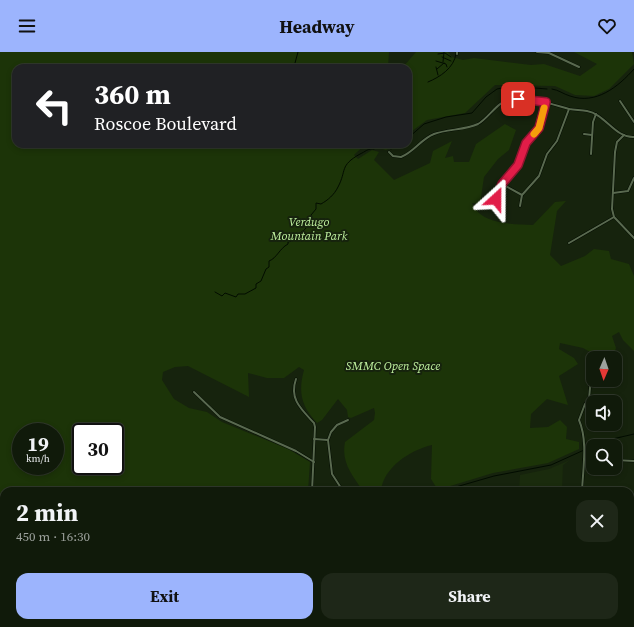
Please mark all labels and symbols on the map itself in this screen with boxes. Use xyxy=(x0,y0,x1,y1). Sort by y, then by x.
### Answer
pin xyxy=(501,82,535,116)
position arrow xyxy=(475,178,517,220)
park label: Verdugo Mountain Park xyxy=(270,214,348,244)
north arrow xyxy=(586,351,622,387)
park label: SMMC Open Space xyxy=(346,358,440,374)
speed limit sign: 30 xyxy=(72,423,124,475)

